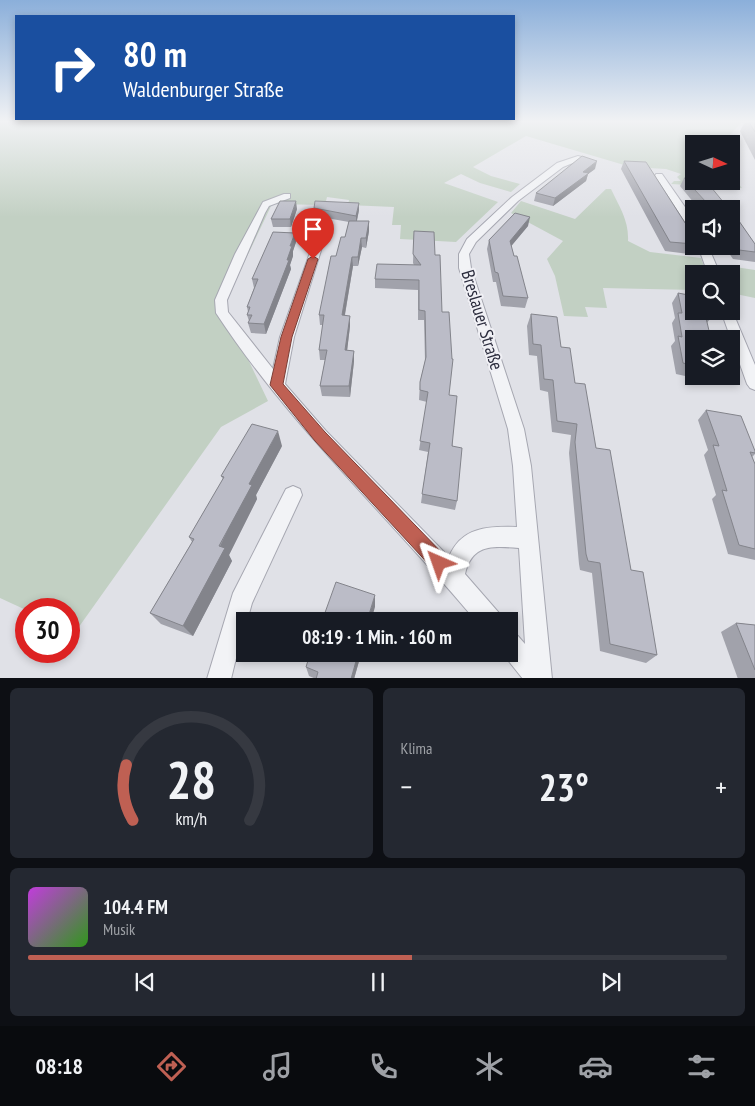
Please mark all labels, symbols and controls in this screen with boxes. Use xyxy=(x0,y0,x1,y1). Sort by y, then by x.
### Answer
text: 80 m xyxy=(123,31,187,77)
icon: right xyxy=(40,35,105,100)
text: Waldenburger Straße xyxy=(123,75,284,103)
north arrow xyxy=(685,135,740,190)
map controls xyxy=(685,135,740,385)
button: sound xyxy=(685,200,740,255)
pin xyxy=(292,208,334,259)
icon: arrive xyxy=(299,215,327,243)
button: search xyxy=(685,265,740,320)
street label: Breslauer Straße xyxy=(456,267,509,373)
button: layers xyxy=(685,330,740,385)
position arrow xyxy=(412,536,464,588)
speed limit sign: 30 xyxy=(15,598,80,663)
text: 08:19 · 1 Min. · 160 m xyxy=(302,625,452,649)
text: Klima xyxy=(401,738,432,758)
text: 28 xyxy=(166,746,216,813)
text: 23° xyxy=(539,762,589,811)
text: − xyxy=(401,768,412,805)
text: + xyxy=(715,768,727,805)
text: km/h xyxy=(175,807,207,830)
text: 104.4 FM xyxy=(103,895,168,919)
text: Musik xyxy=(103,919,135,939)
icon: previous xyxy=(131,968,159,996)
icon: pause xyxy=(364,968,392,996)
icon: next xyxy=(597,968,625,996)
icon: directions xyxy=(154,1049,189,1084)
icon: music xyxy=(260,1049,295,1084)
icon: phone xyxy=(366,1049,401,1084)
icon: climate xyxy=(472,1049,507,1084)
icon: car xyxy=(578,1049,613,1084)
icon: filters xyxy=(684,1049,719,1084)
text: 08:18 xyxy=(36,1052,83,1080)

